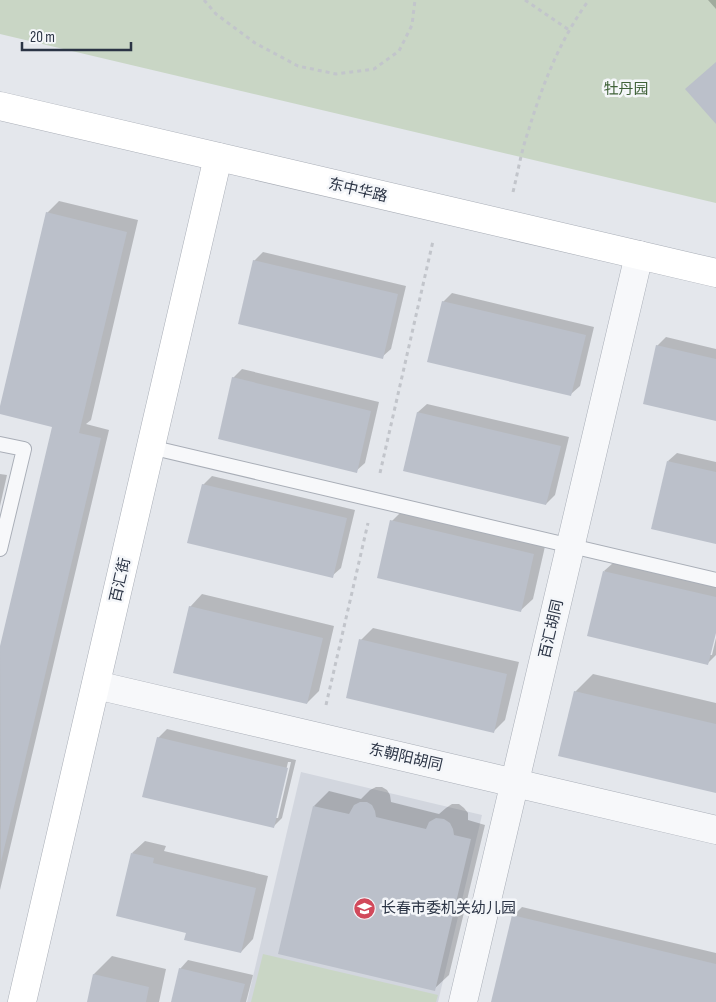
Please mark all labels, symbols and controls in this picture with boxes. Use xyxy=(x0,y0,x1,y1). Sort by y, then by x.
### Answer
scale bar xyxy=(22,20,131,52)
text: 20 m xyxy=(30,28,55,47)
park label: 牡丹园 xyxy=(603,80,649,99)
street label: 东中华路 xyxy=(327,174,389,206)
street label: 百汇街 xyxy=(106,556,135,604)
street label: 百汇胡同 xyxy=(535,598,567,660)
street label: 东朝阳胡同 xyxy=(367,740,445,775)
school or university icon: 长春市委机关幼儿园 xyxy=(353,896,377,920)
place label: 长春市委机关幼儿园 xyxy=(381,899,516,918)

